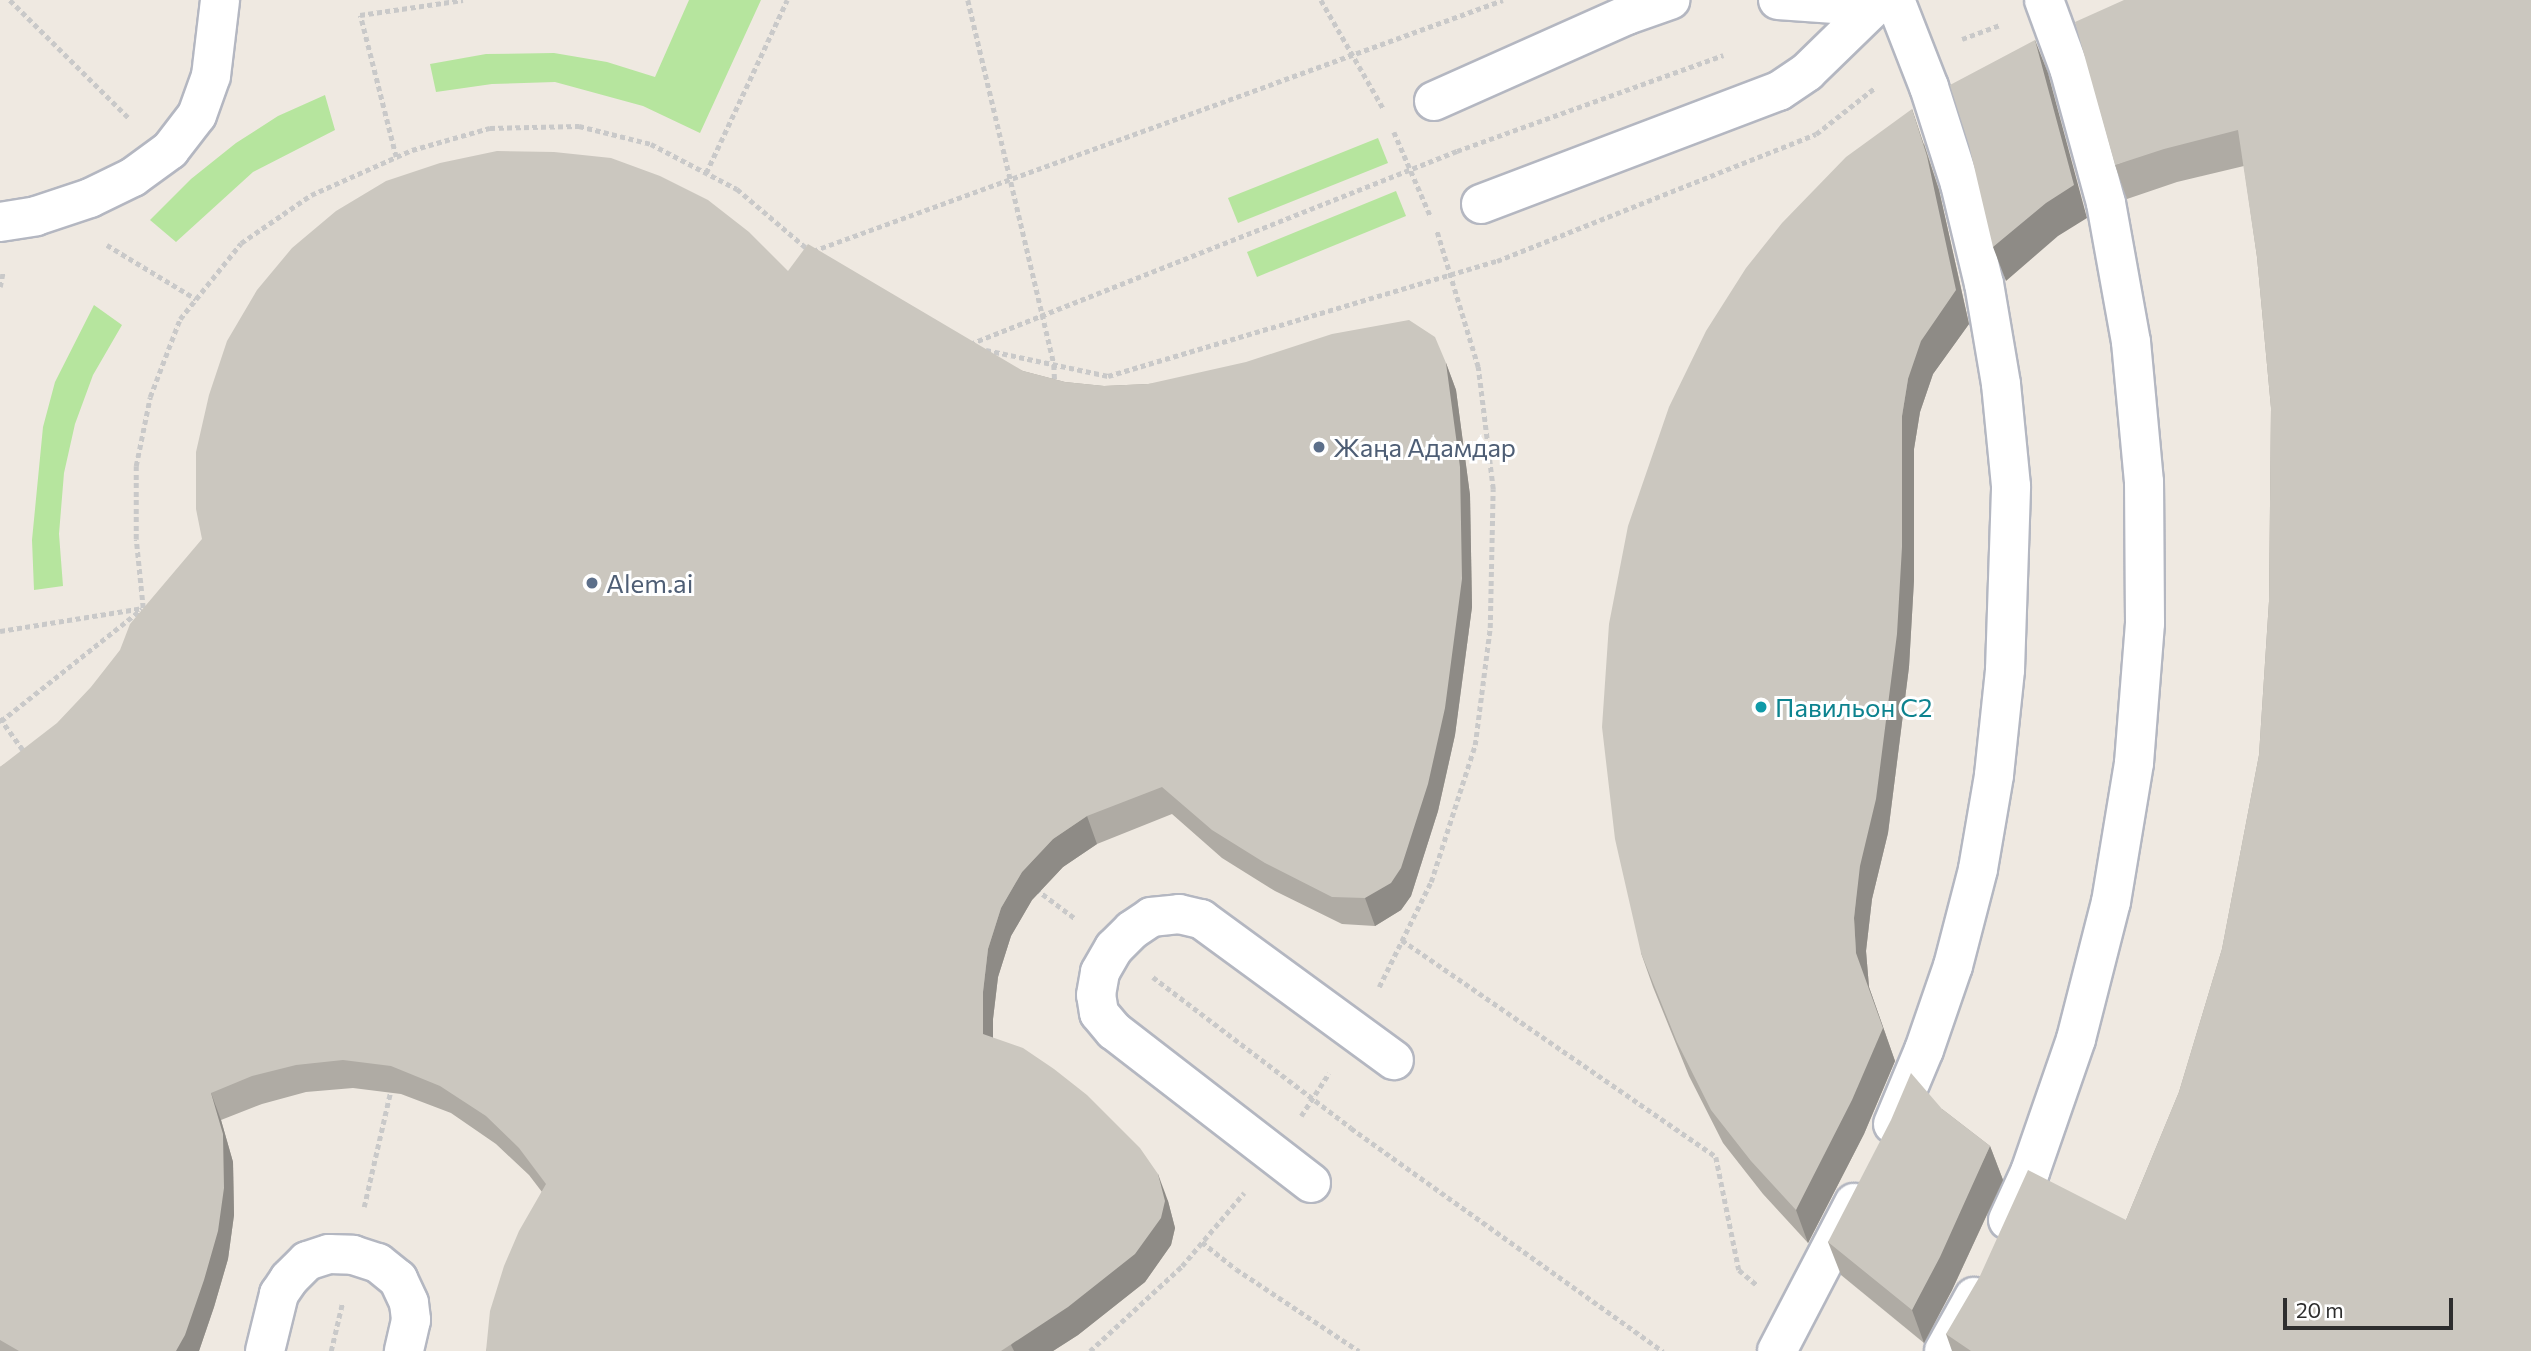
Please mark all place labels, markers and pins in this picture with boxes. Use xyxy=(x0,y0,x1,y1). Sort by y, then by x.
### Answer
place label: Жаңа Адамдар xyxy=(1333,431,1516,463)
marker: Жаңа Адамдар xyxy=(1311,439,1327,455)
place label: Alem.ai xyxy=(606,567,693,599)
marker: Alem.ai xyxy=(584,575,600,591)
place label: Павильон С2 xyxy=(1775,691,1933,723)
marker: Павильон С2 xyxy=(1753,699,1769,715)

